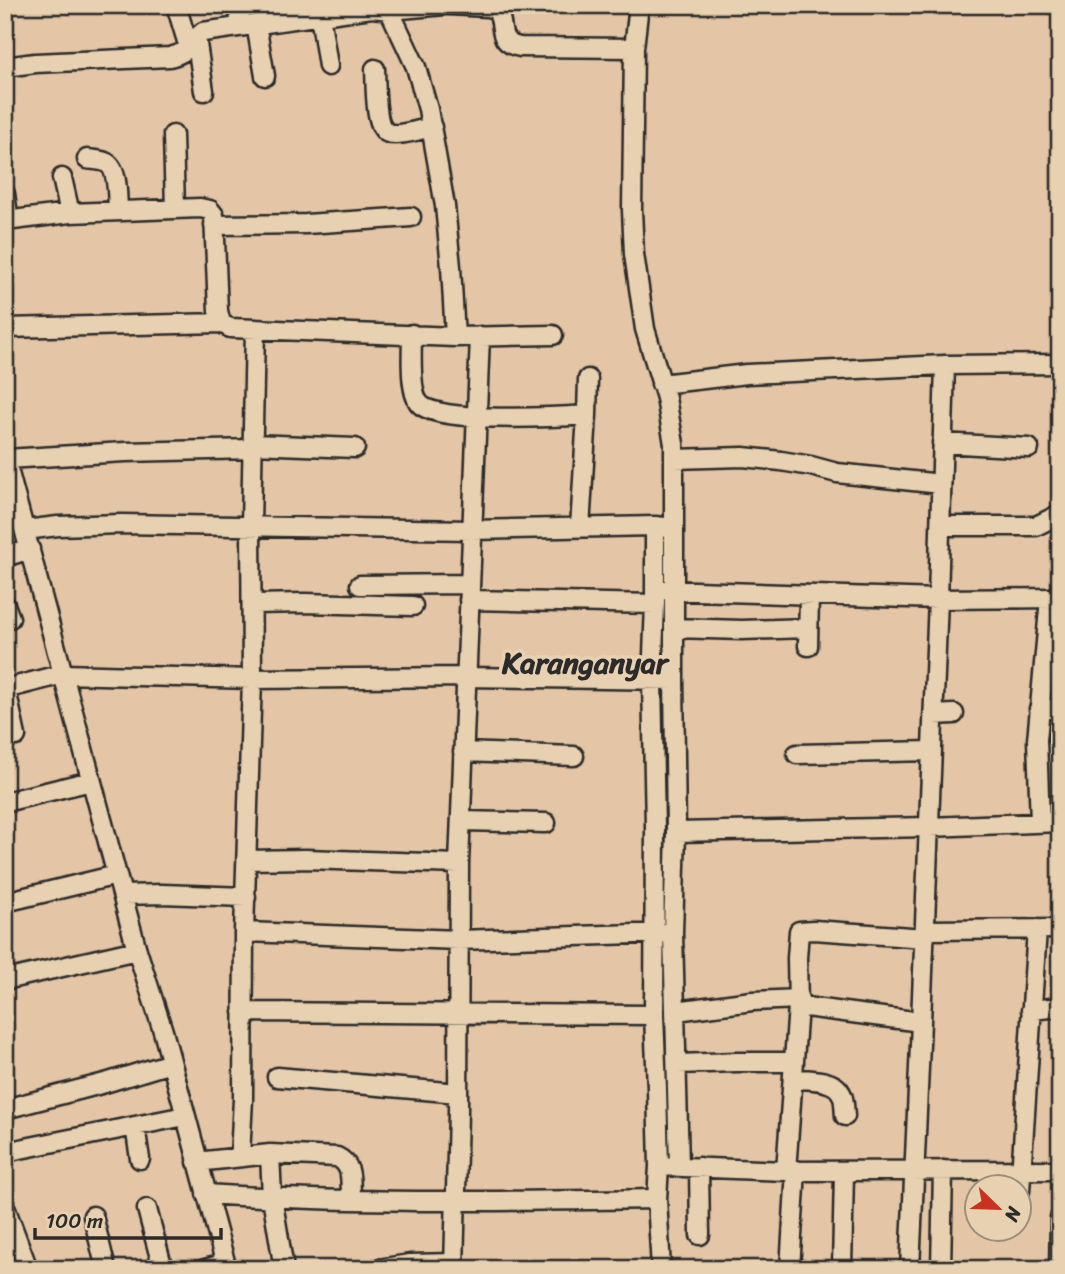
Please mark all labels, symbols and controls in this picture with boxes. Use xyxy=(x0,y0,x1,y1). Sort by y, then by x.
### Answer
district label: Karanganyar xyxy=(501,636,670,690)
north arrow xyxy=(964,1172,1034,1242)
scale bar xyxy=(35,1197,220,1241)
text: N xyxy=(995,1201,1031,1228)
text: 100 m xyxy=(46,1202,103,1240)

